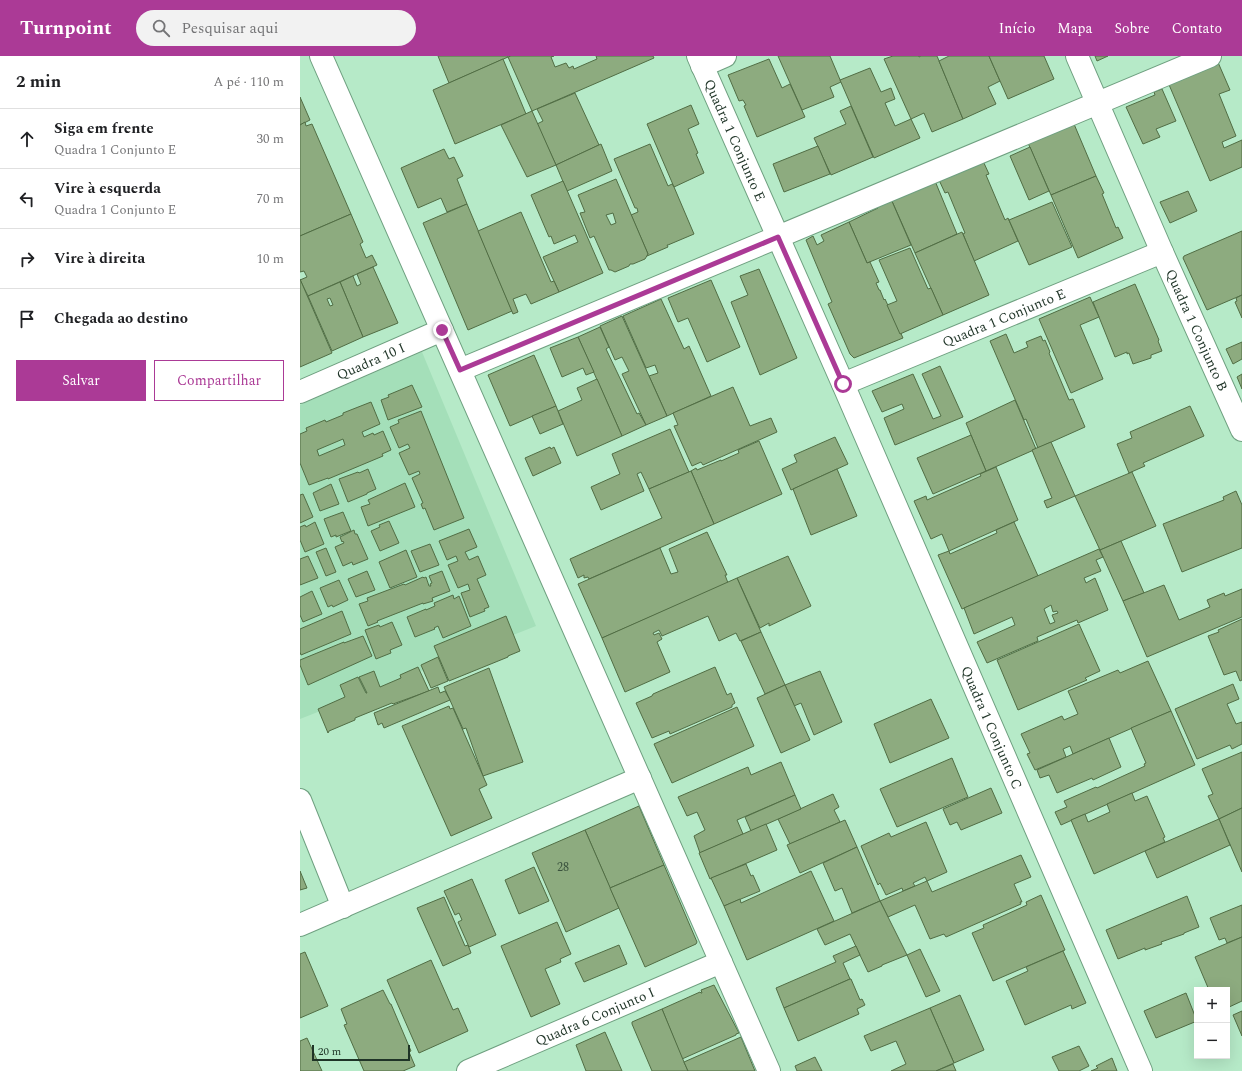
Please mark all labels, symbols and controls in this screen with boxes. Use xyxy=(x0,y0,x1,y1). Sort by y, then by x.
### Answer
search box xyxy=(136,10,416,46)
text: Turnpoint xyxy=(20,14,112,43)
icon: search xyxy=(150,17,172,39)
text: Pesquisar aqui xyxy=(182,17,278,40)
text: Início xyxy=(999,18,1035,39)
text: Mapa xyxy=(1057,18,1092,39)
text: Sobre xyxy=(1114,18,1150,39)
text: Contato xyxy=(1172,18,1222,39)
text: 2 min xyxy=(16,69,61,95)
text: A pé · 110 m xyxy=(214,72,284,92)
street label: Quadra 1 Conjunto E xyxy=(699,76,771,205)
text: Siga em frente xyxy=(54,117,154,140)
icon: ahead xyxy=(16,128,38,150)
text: 30 m xyxy=(257,129,284,149)
text: Quadra 1 Conjunto E xyxy=(54,140,176,160)
text: Vire à esquerda xyxy=(54,177,161,200)
icon: left xyxy=(16,188,38,210)
text: 70 m xyxy=(257,189,284,209)
text: Quadra 1 Conjunto E xyxy=(54,200,176,220)
text: Vire à direita xyxy=(54,247,145,270)
icon: right xyxy=(16,248,38,270)
text: 10 m xyxy=(257,249,284,269)
street label: Quadra 1 Conjunto B xyxy=(1160,265,1234,394)
street label: Quadra 1 Conjunto E xyxy=(939,283,1069,352)
text: Chegada ao destino xyxy=(54,307,188,330)
icon: arrive xyxy=(16,308,38,330)
route end xyxy=(433,321,451,339)
street label: Quadra 10 I xyxy=(333,337,408,385)
button: Salvar xyxy=(16,360,146,401)
button: Compartilhar xyxy=(154,360,284,401)
route start xyxy=(834,375,852,393)
street label: Quadra 1 Conjunto C xyxy=(956,662,1028,793)
house number: 28 xyxy=(557,858,569,877)
street label: Quadra 6 Conjunto I xyxy=(532,981,658,1051)
map controls xyxy=(1194,987,1230,1059)
button: + xyxy=(1194,987,1230,1023)
button: − xyxy=(1194,1023,1230,1059)
scale bar xyxy=(312,1043,410,1062)
text: 20 m xyxy=(318,1043,341,1060)

